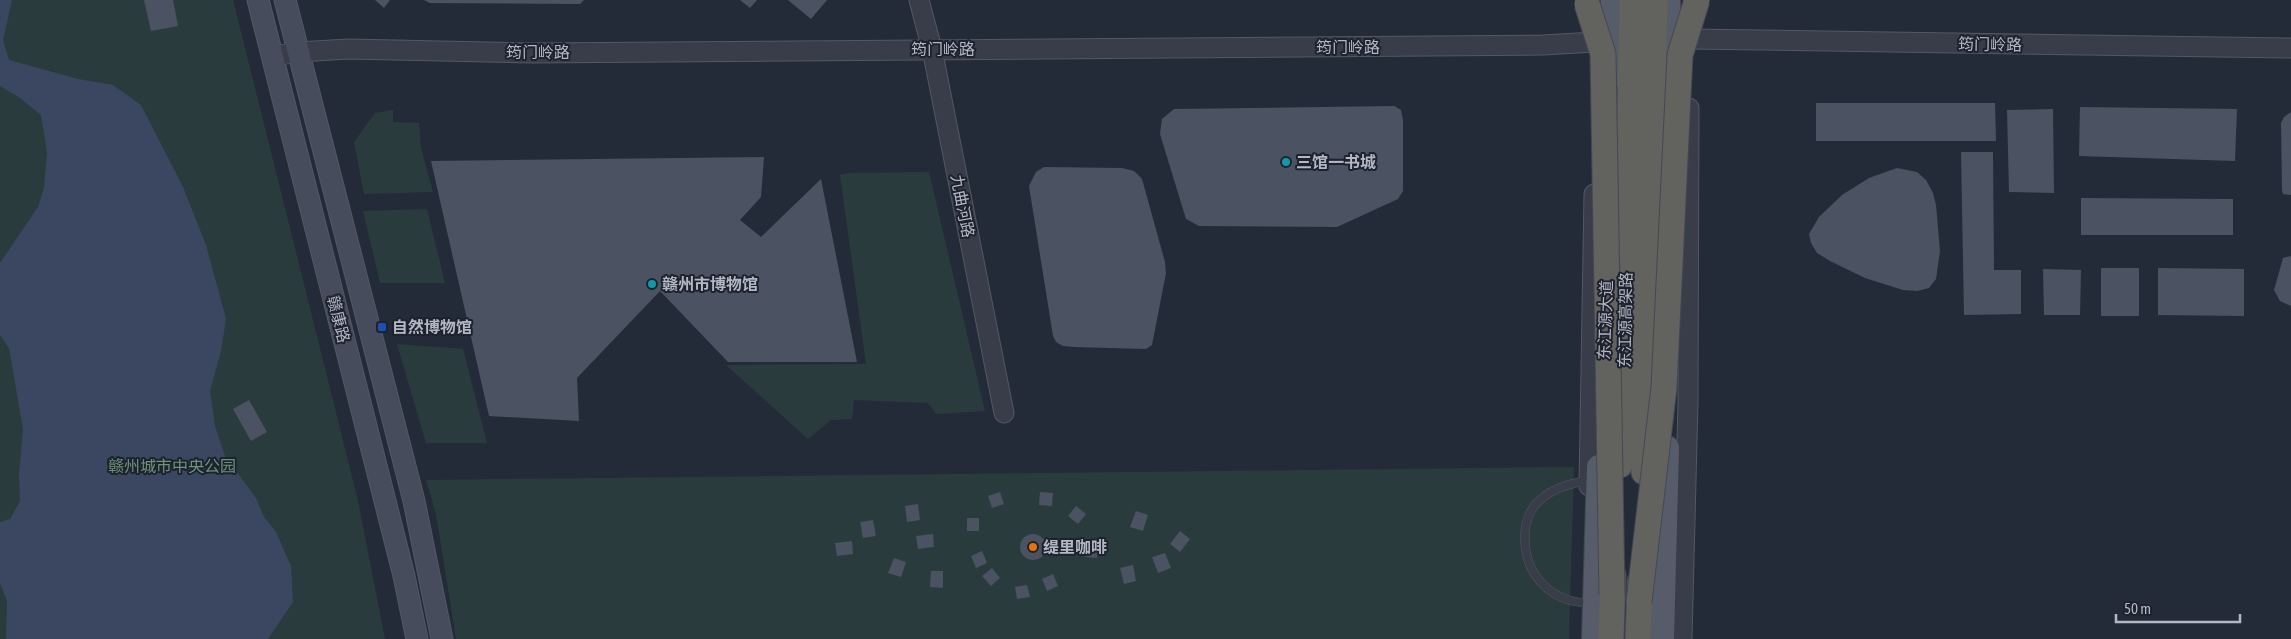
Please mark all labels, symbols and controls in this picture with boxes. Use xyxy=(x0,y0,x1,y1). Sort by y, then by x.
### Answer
street label: 筠门岭路 xyxy=(1958,34,2022,54)
street label: 筠门岭路 xyxy=(1316,38,1380,56)
street label: 筠门岭路 xyxy=(911,40,975,58)
street label: 筠门岭路 xyxy=(506,43,570,61)
place label: 三馆一书城 xyxy=(1296,153,1376,171)
marker: 三馆一书城 xyxy=(1280,156,1292,168)
street label: 九曲河路 xyxy=(948,173,978,239)
street label: 东江源高架路 xyxy=(1615,272,1635,368)
place label: 赣州市博物馆 xyxy=(662,275,758,293)
marker: 赣州市博物馆 xyxy=(646,278,658,290)
street label: 东江源大道 xyxy=(1595,280,1615,360)
street label: 赣康路 xyxy=(324,294,354,344)
place label: 自然博物馆 xyxy=(392,318,472,336)
marker: 自然博物馆 xyxy=(376,321,388,333)
park label: 赣州城市中央公园 xyxy=(108,457,236,475)
place label: 缇里咖啡 xyxy=(1043,538,1107,556)
marker: 缇里咖啡 xyxy=(1027,541,1039,553)
scale bar xyxy=(2116,592,2240,624)
text: 50 m xyxy=(2124,600,2151,617)

